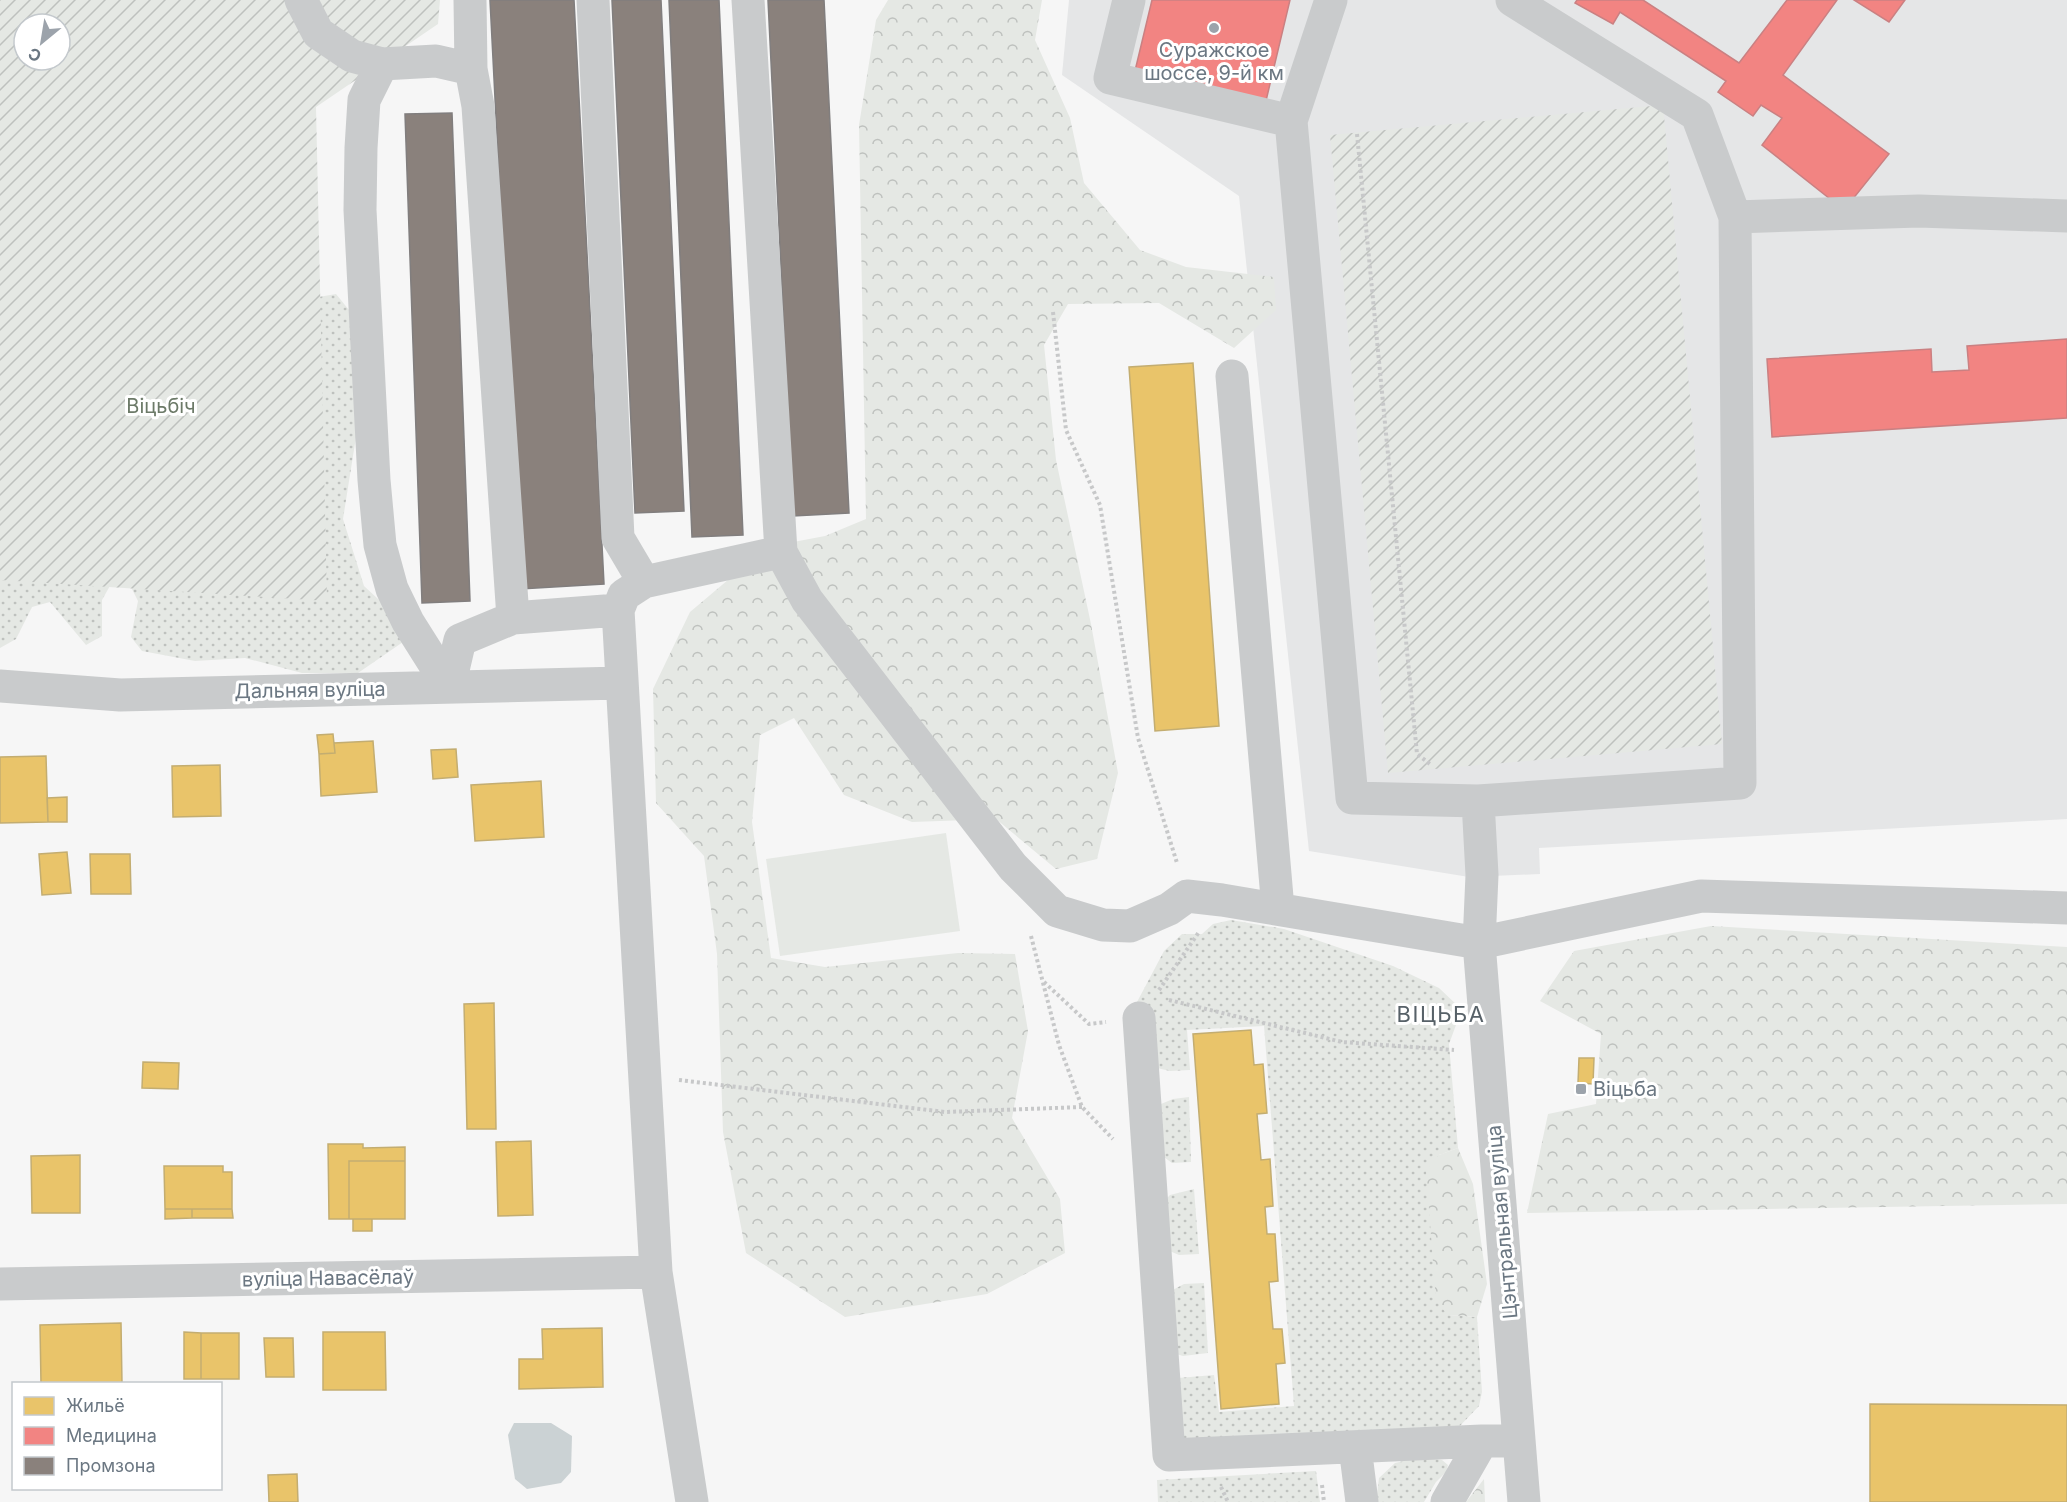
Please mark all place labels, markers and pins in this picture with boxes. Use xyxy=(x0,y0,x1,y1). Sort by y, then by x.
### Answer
marker: Суражское шоссе, 9-й км xyxy=(1207,21,1221,35)
place label: Суражское шоссе, 9-й км xyxy=(1144,38,1284,85)
place label: Віцьба xyxy=(1593,1077,1657,1101)
marker: Віцьба xyxy=(1574,1082,1588,1096)

